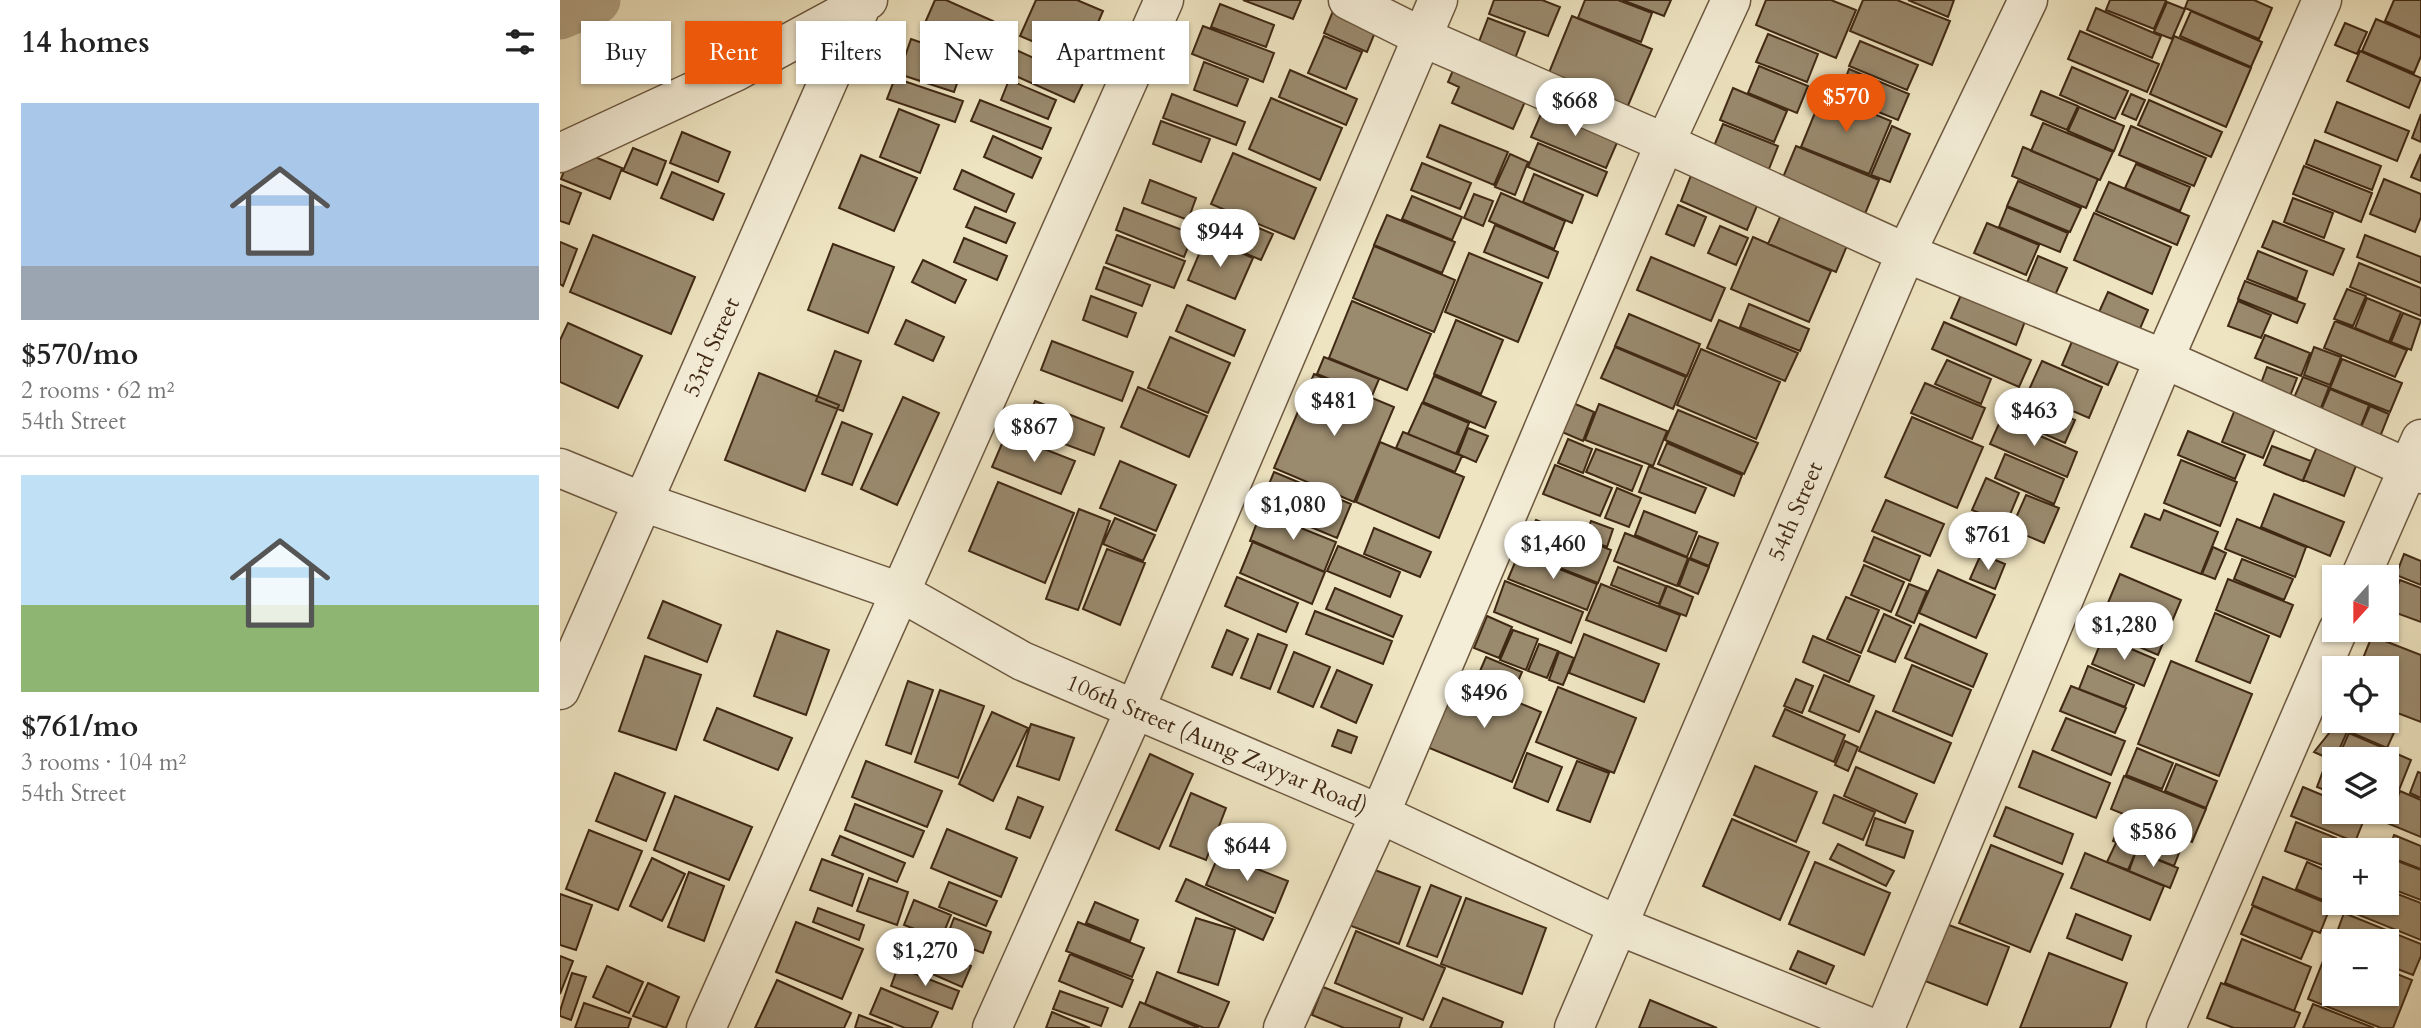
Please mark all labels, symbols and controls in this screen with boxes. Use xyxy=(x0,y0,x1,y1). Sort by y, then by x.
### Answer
chip: Buy xyxy=(581,21,671,84)
chip: Rent xyxy=(685,21,782,84)
chip: Filters xyxy=(796,21,906,84)
chip: New xyxy=(920,21,1018,84)
chip: Apartment xyxy=(1032,21,1189,84)
text: 14 homes xyxy=(21,22,150,63)
icon: filters xyxy=(501,23,539,61)
pin: $570 xyxy=(1805,74,1887,134)
pin: $668 xyxy=(1534,78,1616,138)
text: $570 xyxy=(1822,81,1870,112)
text: $668 xyxy=(1551,85,1599,116)
icon: home xyxy=(217,148,343,274)
pin: $944 xyxy=(1179,210,1261,269)
text: $944 xyxy=(1196,216,1244,247)
street label: 53rd Street xyxy=(676,293,747,402)
text: $570/mo xyxy=(21,334,138,375)
text: 2 rooms · 62 m² xyxy=(21,375,174,406)
pin: $481 xyxy=(1293,378,1375,438)
text: $481 xyxy=(1310,385,1358,416)
pin: $463 xyxy=(1993,388,2075,448)
text: $463 xyxy=(2010,395,2058,426)
pin: $867 xyxy=(993,405,1075,464)
text: 54th Street xyxy=(21,406,126,437)
text: $867 xyxy=(1010,411,1058,442)
street label: 54th Street xyxy=(1761,457,1830,566)
pin: $1,080 xyxy=(1236,482,1350,542)
text: $1,080 xyxy=(1260,489,1326,520)
pin: $761 xyxy=(1947,512,2029,572)
text: $761 xyxy=(1964,519,2012,550)
icon: home xyxy=(217,520,343,646)
pin: $1,460 xyxy=(1496,522,1610,581)
text: $1,460 xyxy=(1520,528,1586,559)
north arrow xyxy=(2322,565,2399,642)
map controls xyxy=(2322,565,2399,1006)
pin: $1,280 xyxy=(2067,602,2181,662)
text: $1,280 xyxy=(2091,609,2157,640)
button: locate xyxy=(2322,656,2399,733)
street label: 106th Street (Aung Zayyar Road) xyxy=(1061,667,1372,822)
pin: $496 xyxy=(1443,670,1525,730)
text: $496 xyxy=(1460,677,1508,708)
text: $761/mo xyxy=(21,706,138,747)
text: 3 rooms · 104 m² xyxy=(21,747,186,778)
button: layers xyxy=(2322,747,2399,824)
text: 54th Street xyxy=(21,778,126,809)
pin: $586 xyxy=(2112,810,2194,869)
text: $586 xyxy=(2129,816,2177,847)
pin: $644 xyxy=(1206,824,1288,883)
text: $644 xyxy=(1223,830,1271,861)
button: + xyxy=(2322,838,2399,915)
pin: $1,270 xyxy=(868,928,982,988)
button: − xyxy=(2322,929,2399,1006)
text: $1,270 xyxy=(892,935,958,966)

